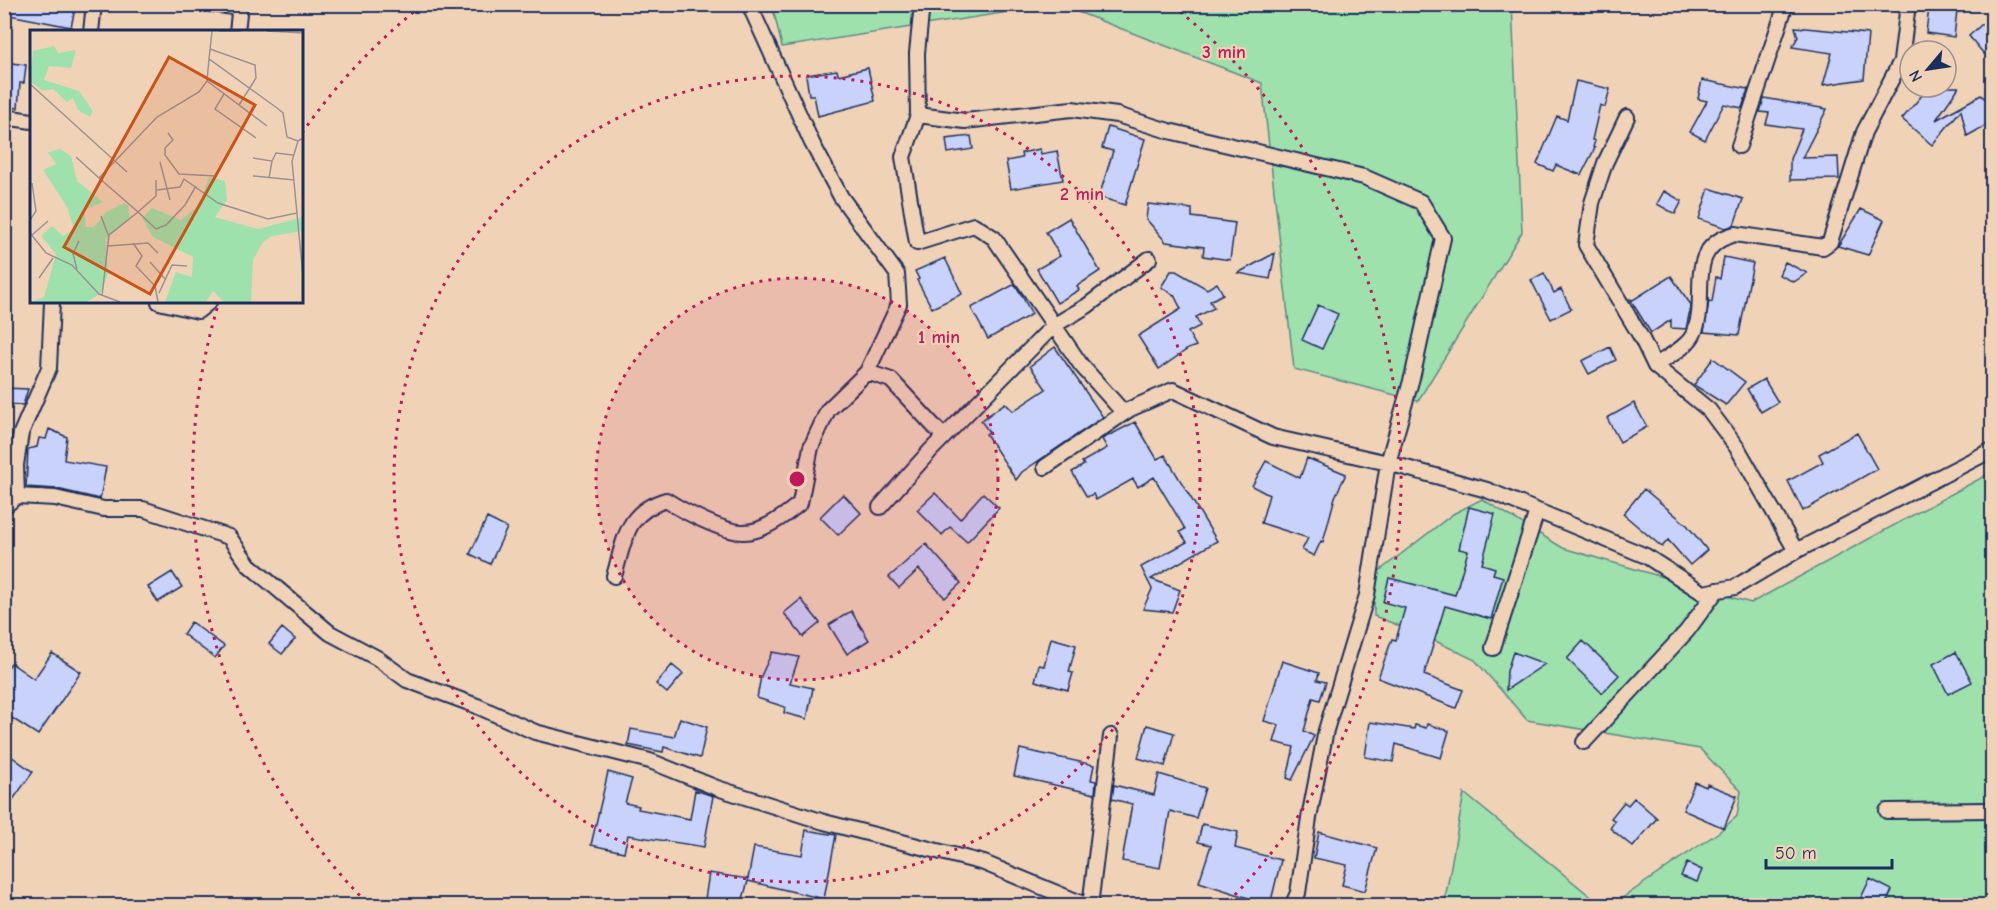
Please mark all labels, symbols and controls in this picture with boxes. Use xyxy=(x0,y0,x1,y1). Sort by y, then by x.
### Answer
inset map xyxy=(30,30,303,303)
north arrow xyxy=(1898,39,1958,99)
text: 3 min xyxy=(1202,42,1246,63)
text: N xyxy=(1905,67,1926,85)
text: 2 min xyxy=(1060,184,1104,205)
text: 1 min xyxy=(918,327,960,348)
centre of rings xyxy=(787,469,807,489)
scale bar xyxy=(1766,832,1892,870)
text: 50 m xyxy=(1775,843,1817,864)

